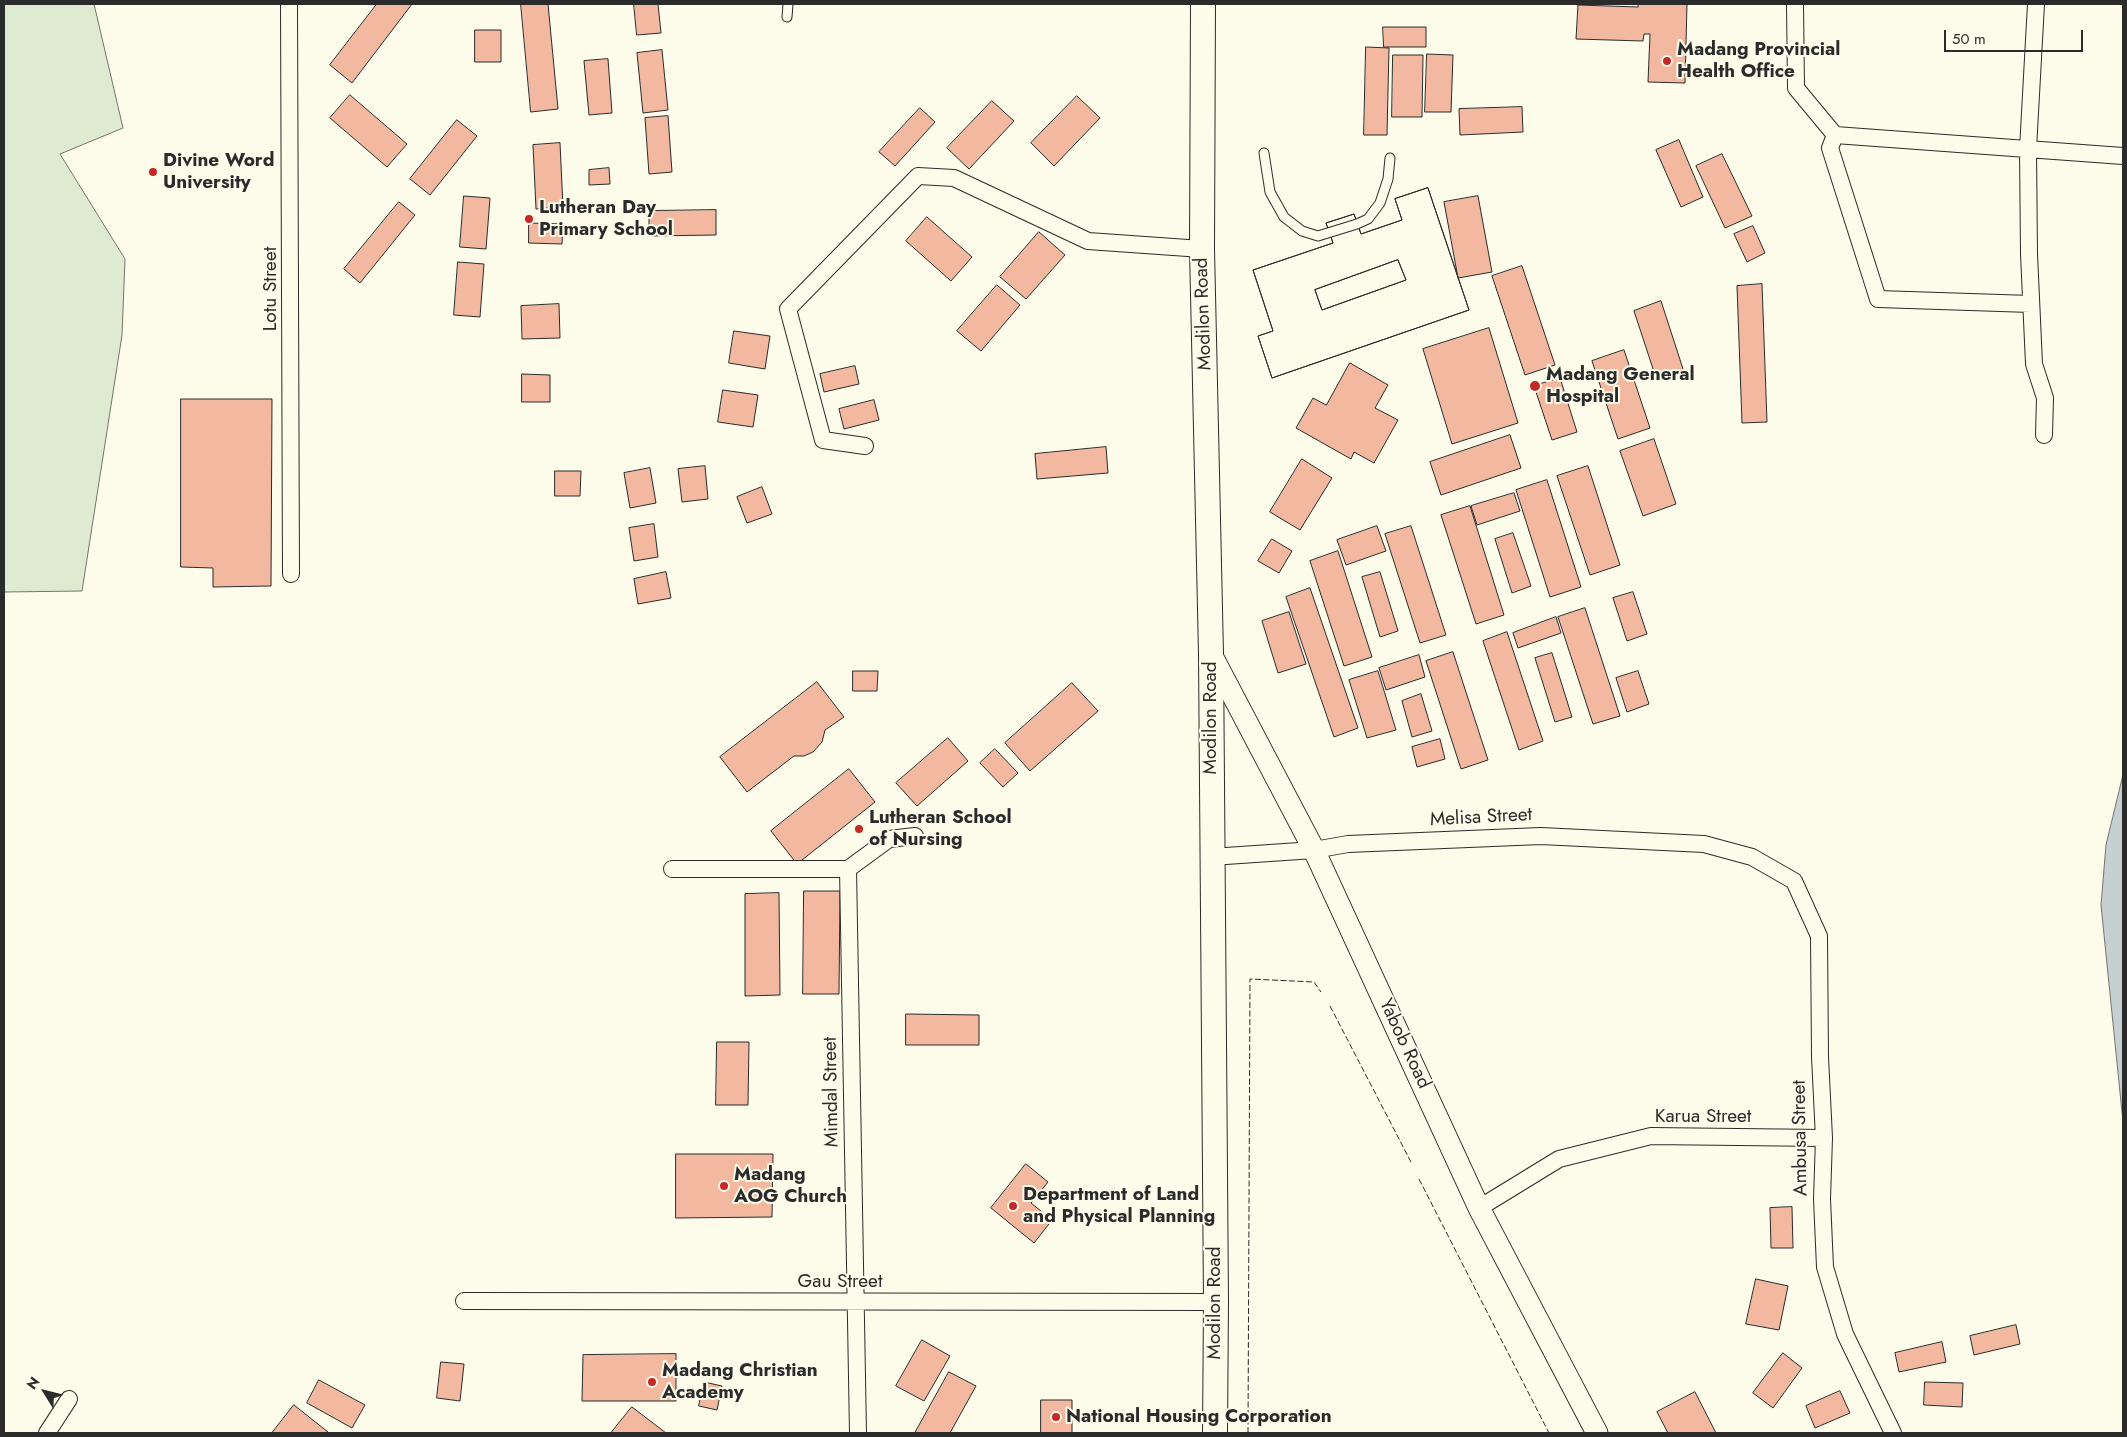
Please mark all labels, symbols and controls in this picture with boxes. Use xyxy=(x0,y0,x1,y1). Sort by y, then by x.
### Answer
scale bar xyxy=(1947,20,2086,52)
text: 50 m xyxy=(1952,28,1986,50)
place label: Madang Provincial Health Office xyxy=(1677,39,1840,83)
marker: Madang Provincial Health Office xyxy=(1661,55,1673,67)
place label: Divine Word University xyxy=(163,150,274,194)
marker: Divine Word University xyxy=(147,166,159,178)
place label: Lutheran Day Primary School xyxy=(539,197,673,241)
marker: Lutheran Day Primary School xyxy=(523,213,535,225)
street label: Lotu Street xyxy=(260,247,282,331)
street label: Modilon Road xyxy=(1191,257,1217,371)
place label: Madang General Hospital xyxy=(1546,364,1695,408)
marker: Madang General Hospital xyxy=(1528,379,1542,393)
street label: Modilon Road xyxy=(1200,662,1222,774)
street label: Melisa Street xyxy=(1429,804,1533,832)
place label: Lutheran School of Nursing xyxy=(869,807,1012,851)
marker: Lutheran School of Nursing xyxy=(853,823,865,835)
street label: Yabob Road xyxy=(1373,995,1435,1093)
street label: Mimdal Street xyxy=(820,1037,844,1147)
street label: Ambusa Street xyxy=(1789,1080,1813,1196)
street label: Karua Street xyxy=(1655,1106,1751,1128)
place label: Madang AOG Church xyxy=(734,1164,847,1208)
marker: Madang AOG Church xyxy=(718,1180,730,1192)
place label: Department of Land and Physical Planning xyxy=(1023,1184,1215,1228)
marker: Department of Land and Physical Planning xyxy=(1007,1200,1019,1212)
street label: Modilon Road xyxy=(1204,1247,1226,1359)
street label: Gau Street xyxy=(798,1271,882,1293)
place label: Madang Christian Academy xyxy=(662,1360,818,1404)
north arrow xyxy=(20,1367,70,1417)
text: N xyxy=(22,1373,44,1394)
marker: Madang Christian Academy xyxy=(646,1376,658,1388)
place label: National Housing Corporation xyxy=(1066,1406,1332,1428)
marker: National Housing Corporation xyxy=(1050,1411,1062,1423)

